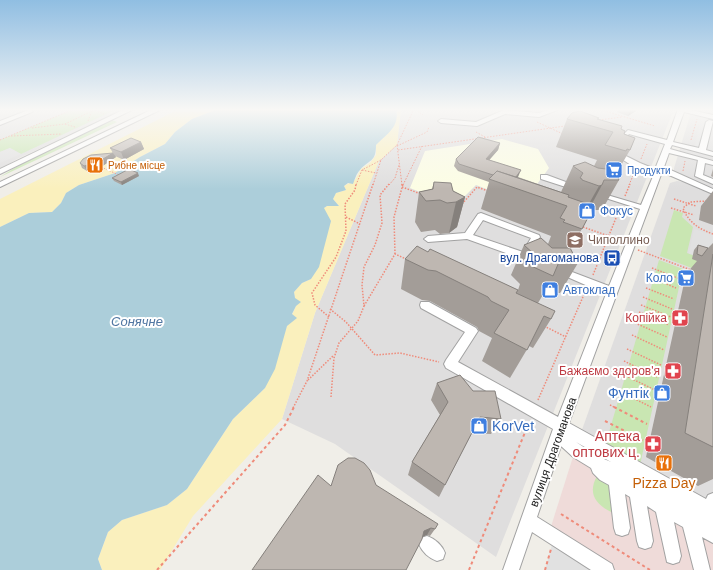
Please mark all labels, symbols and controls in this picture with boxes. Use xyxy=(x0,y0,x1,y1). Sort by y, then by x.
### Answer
restaurant icon: Рибне місце xyxy=(85,155,105,175)
place label: Рибне місце xyxy=(108,160,166,171)
supermarket icon: Продукти xyxy=(604,160,624,180)
place label: Продукти xyxy=(627,165,671,176)
shop icon: Фокус xyxy=(577,201,597,221)
place label: Фокус xyxy=(600,204,633,218)
school or university icon: Чиполлино xyxy=(565,230,585,250)
place label: Чиполлино xyxy=(588,233,650,247)
bus stop icon: вул. Драгоманова xyxy=(602,248,622,268)
place label: вул. Драгоманова xyxy=(500,251,599,265)
supermarket icon: Коло xyxy=(676,268,696,288)
place label: Коло xyxy=(646,271,673,285)
shop icon: Автоклад xyxy=(540,280,560,300)
place label: Автоклад xyxy=(563,283,615,297)
pharmacy icon: Копійка xyxy=(670,308,690,328)
place label: Копійка xyxy=(625,311,667,325)
water label: Сонячне xyxy=(111,314,163,329)
pharmacy icon: Бажаємо здоров'я xyxy=(663,361,683,381)
place label: Бажаємо здоров'я xyxy=(559,364,660,378)
shop icon: Фунтік xyxy=(652,383,672,403)
place label: Фунтік xyxy=(608,385,650,401)
street label: вулиця Драгоманова xyxy=(527,395,579,509)
shop icon: KorVet xyxy=(469,416,489,436)
place label: KorVet xyxy=(492,418,534,434)
place label: Аптека оптових ц. xyxy=(573,428,640,460)
pharmacy icon: Аптека оптових ц. xyxy=(643,434,663,454)
restaurant icon: Pizza Day xyxy=(654,453,674,473)
place label: Pizza Day xyxy=(632,475,696,491)

